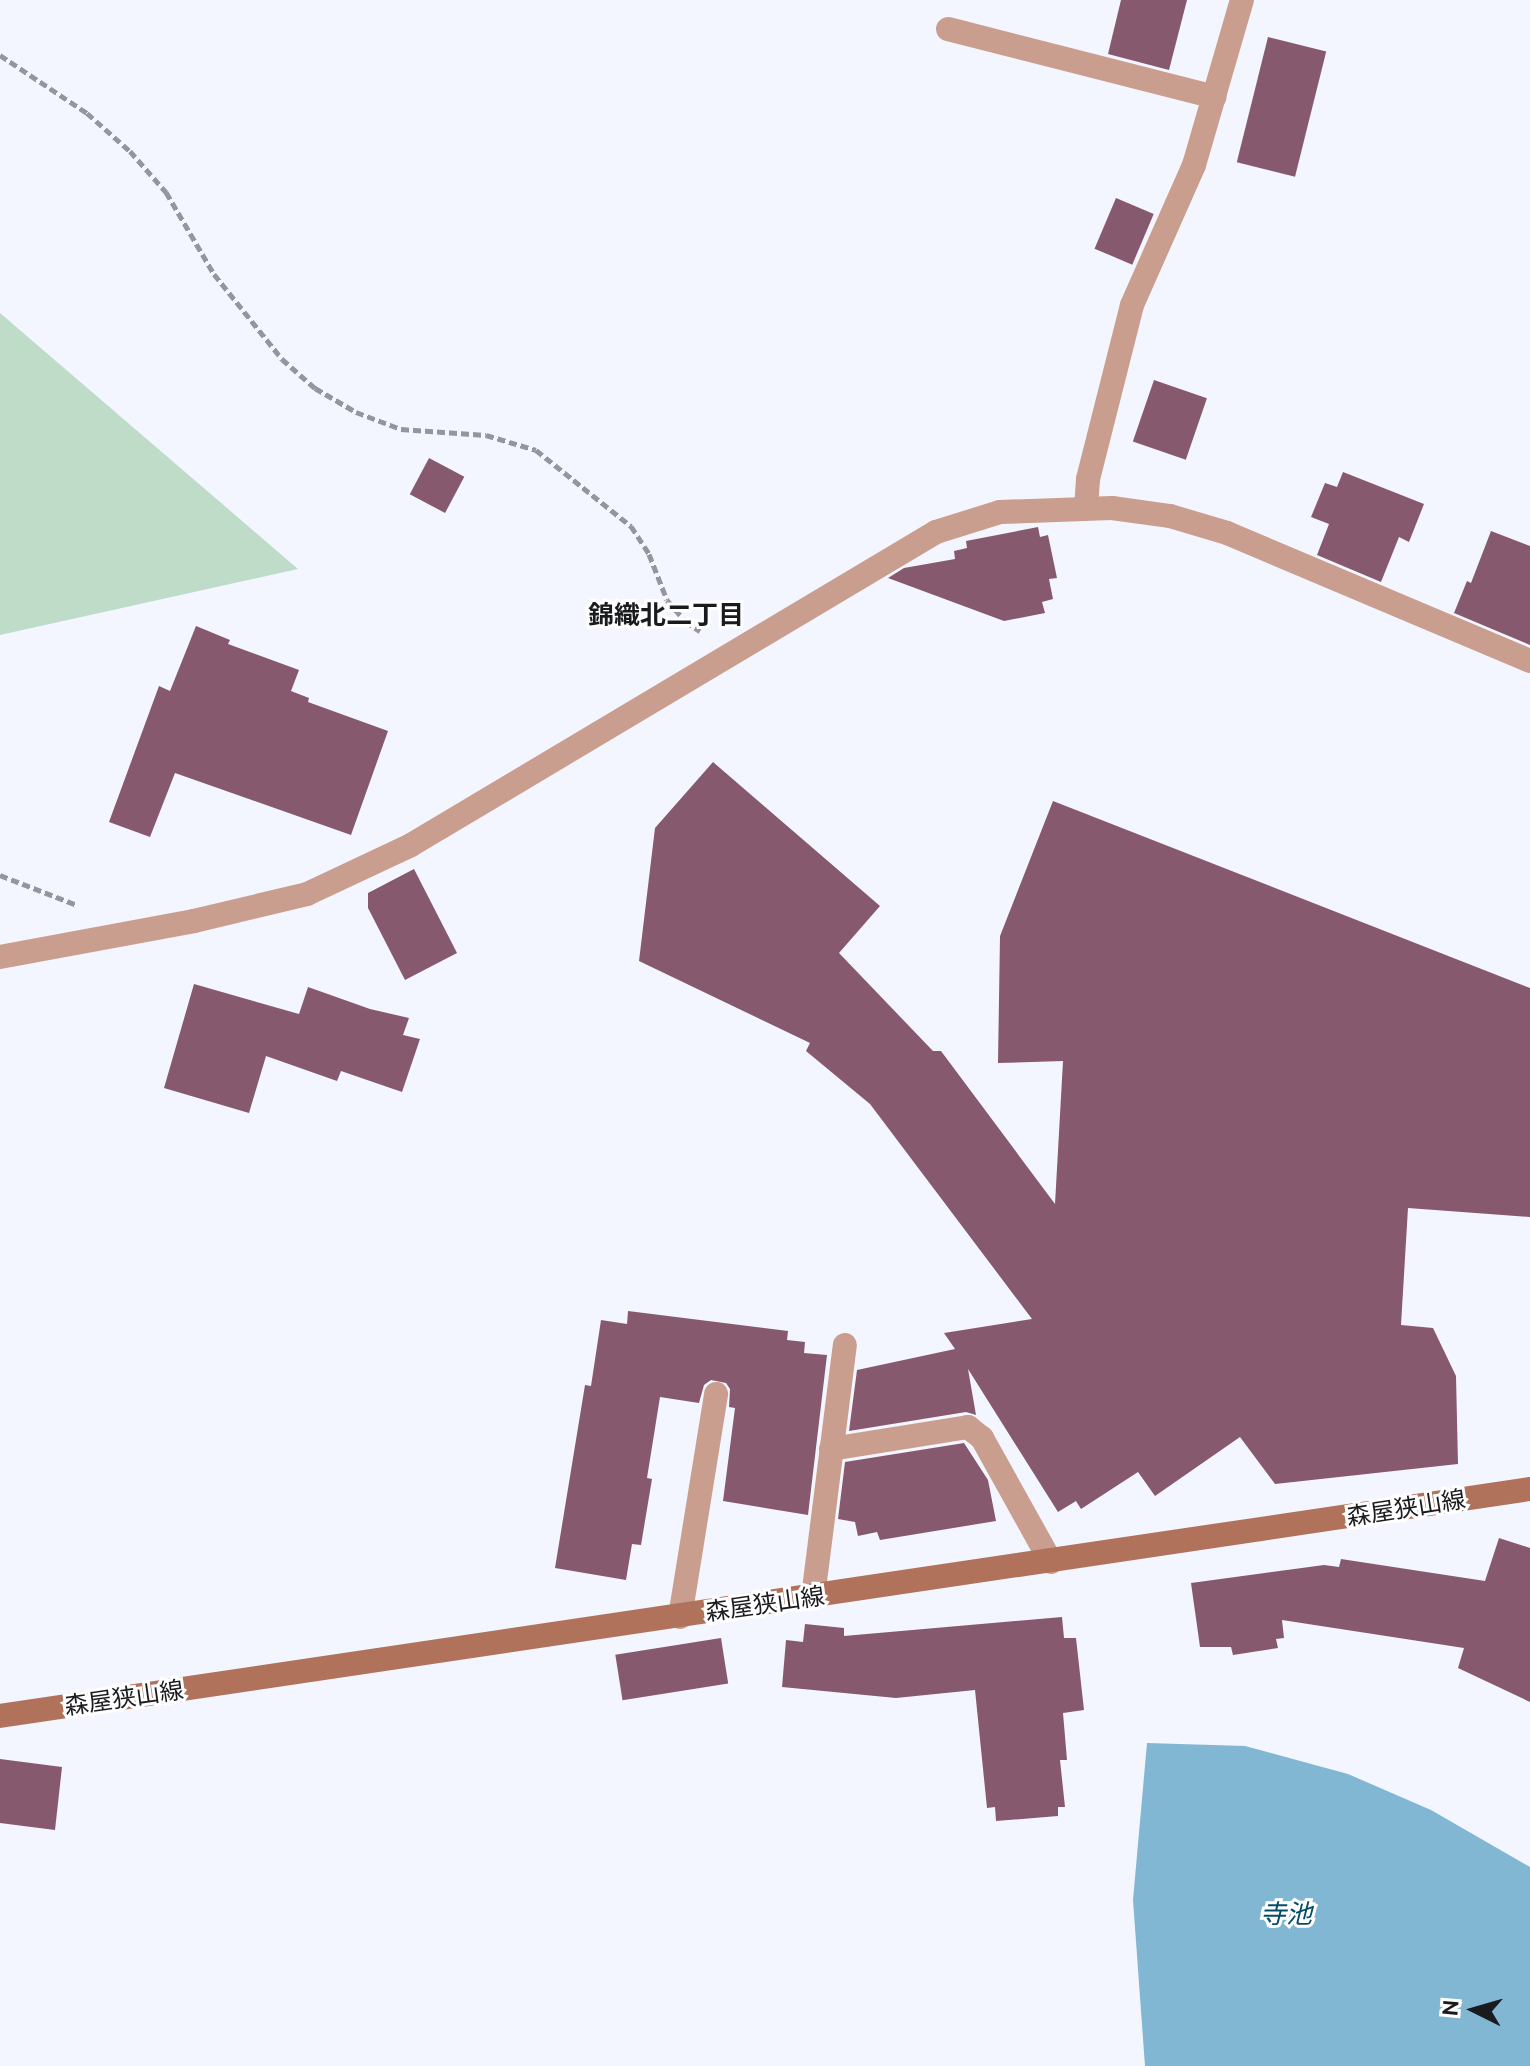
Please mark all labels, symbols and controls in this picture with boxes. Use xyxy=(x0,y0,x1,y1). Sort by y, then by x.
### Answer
district label: 錦織北二丁目 xyxy=(588,599,744,631)
street label: 森屋狭山線 xyxy=(1344,1484,1468,1532)
street label: 森屋狭山線 xyxy=(704,1581,826,1627)
street label: 森屋狭山線 xyxy=(63,1675,185,1721)
water label: 寺池 xyxy=(1260,1898,1312,1930)
north arrow xyxy=(1434,1970,1514,2050)
text: N xyxy=(1436,1999,1463,2017)

